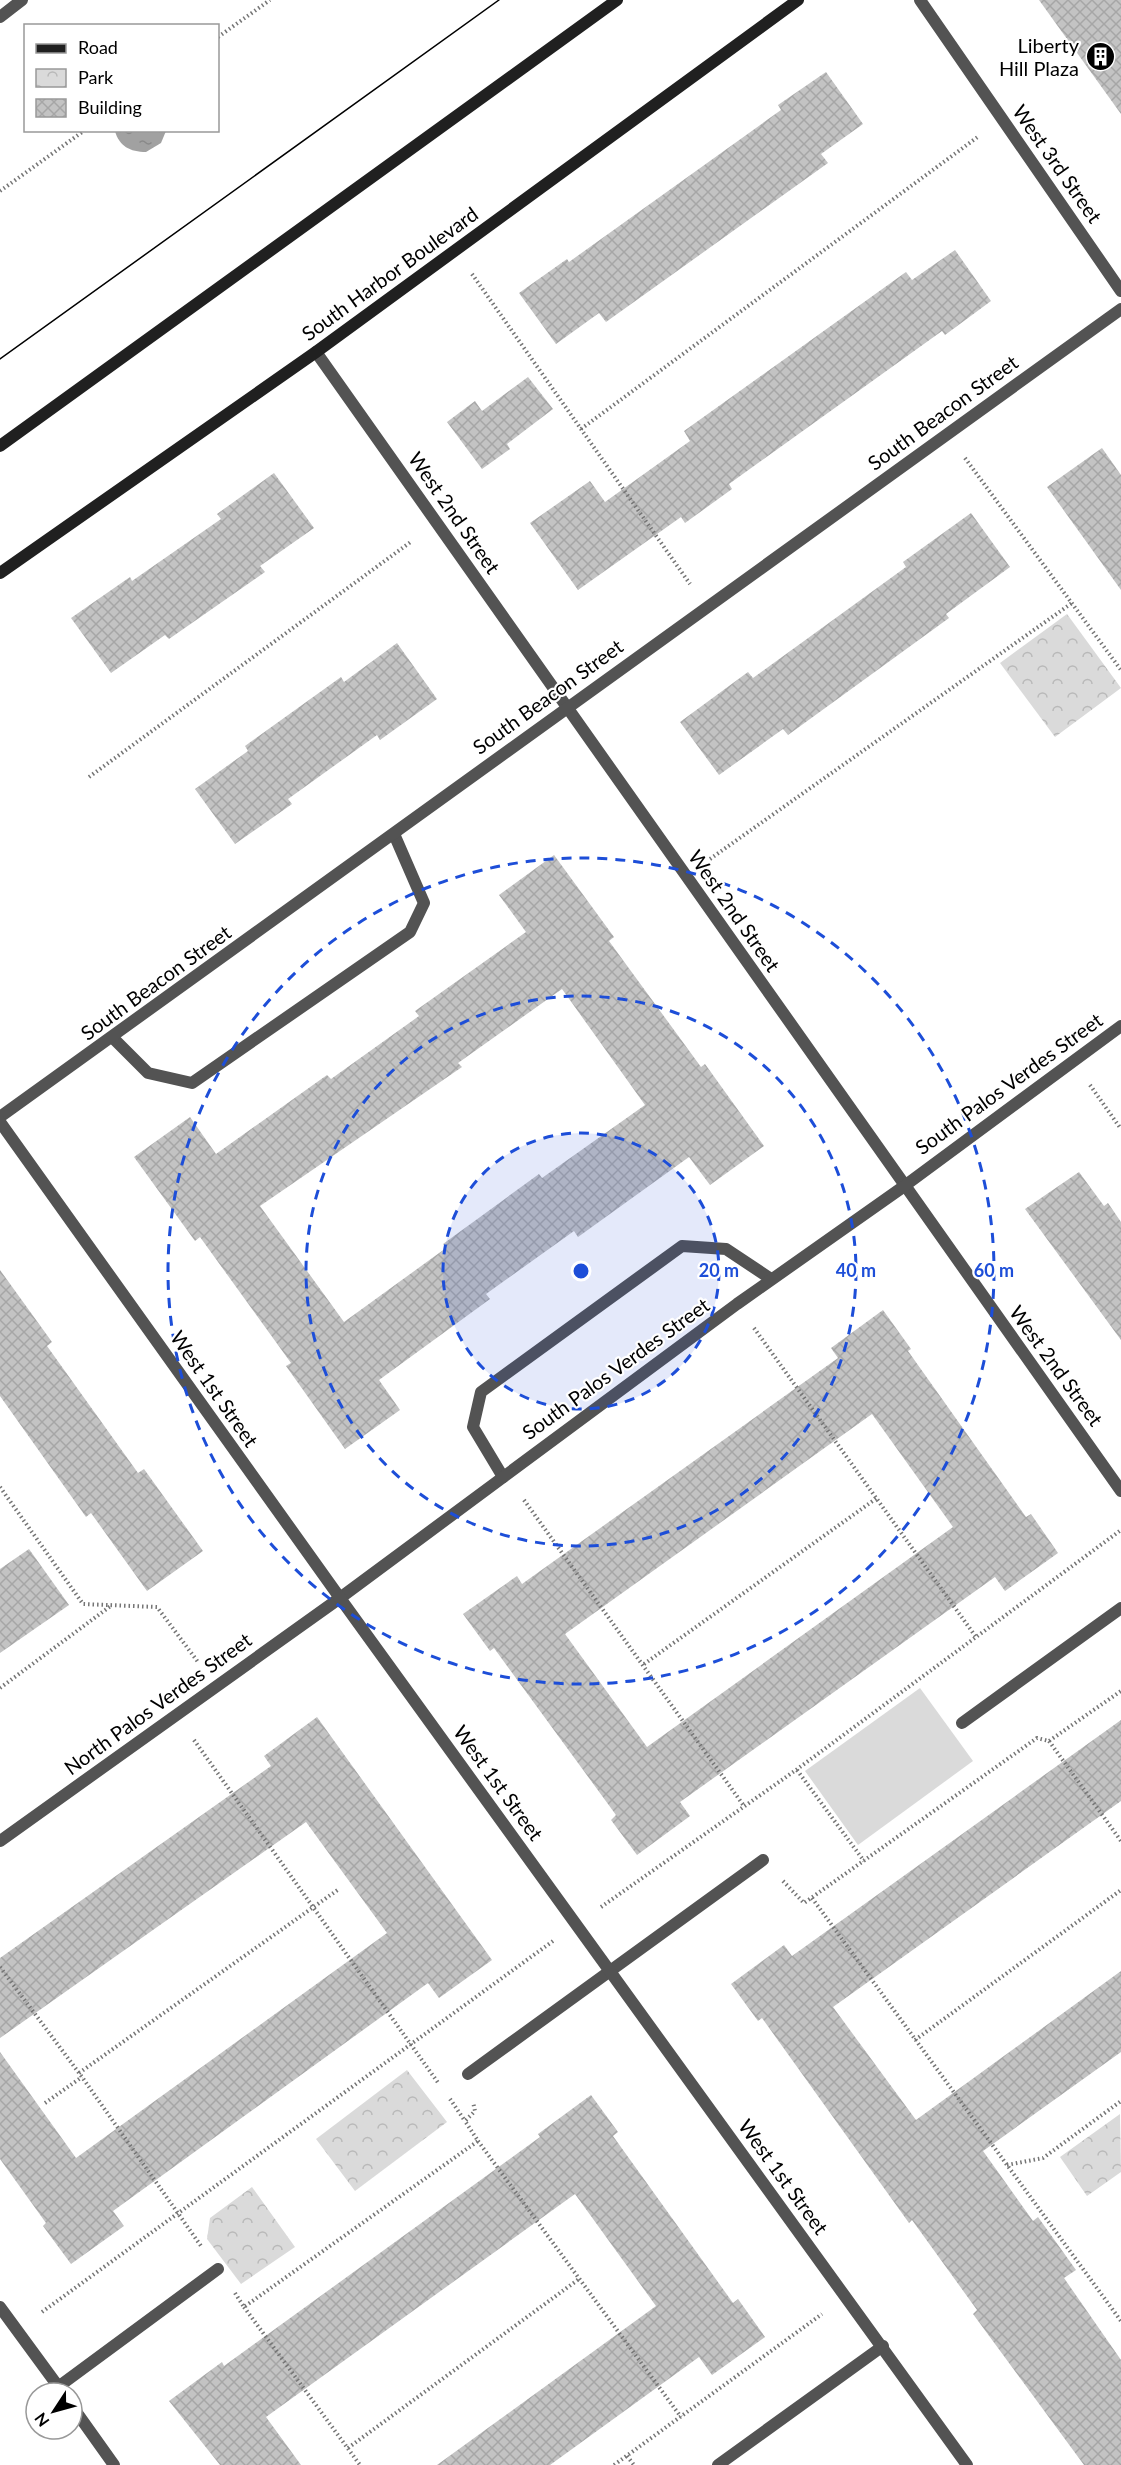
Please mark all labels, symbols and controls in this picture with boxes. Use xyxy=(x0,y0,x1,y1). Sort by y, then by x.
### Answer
legend xyxy=(24,24,219,132)
place label: Liberty Hill Plaza xyxy=(999,33,1080,80)
text: Road xyxy=(78,36,118,58)
building icon: Liberty Hill Plaza xyxy=(1084,41,1116,73)
text: Park xyxy=(78,66,114,88)
text: Building xyxy=(78,96,142,118)
street label: West 3rd Street xyxy=(1008,100,1107,227)
street label: South Harbor Boulevard xyxy=(297,201,482,345)
street label: South Beacon Street xyxy=(863,350,1022,475)
street label: West 2nd Street xyxy=(404,447,506,578)
street label: South Beacon Street xyxy=(468,634,627,759)
street label: West 2nd Street xyxy=(684,845,786,976)
street label: South Beacon Street xyxy=(76,920,235,1045)
street label: South Palos Verdes Street xyxy=(910,1007,1107,1159)
text: 20 m xyxy=(699,1259,739,1281)
text: 40 m xyxy=(836,1259,876,1281)
text: 60 m xyxy=(974,1259,1014,1281)
centre of rings xyxy=(571,1261,591,1281)
street label: South Palos Verdes Street xyxy=(517,1292,714,1444)
street label: West 2nd Street xyxy=(1005,1301,1108,1430)
street label: West 1st Street xyxy=(166,1326,264,1451)
street label: North Palos Verdes Street xyxy=(59,1627,256,1779)
street label: West 1st Street xyxy=(449,1720,549,1845)
street label: West 1st Street xyxy=(734,2114,834,2239)
north arrow xyxy=(24,2381,84,2441)
text: N xyxy=(30,2410,53,2431)

